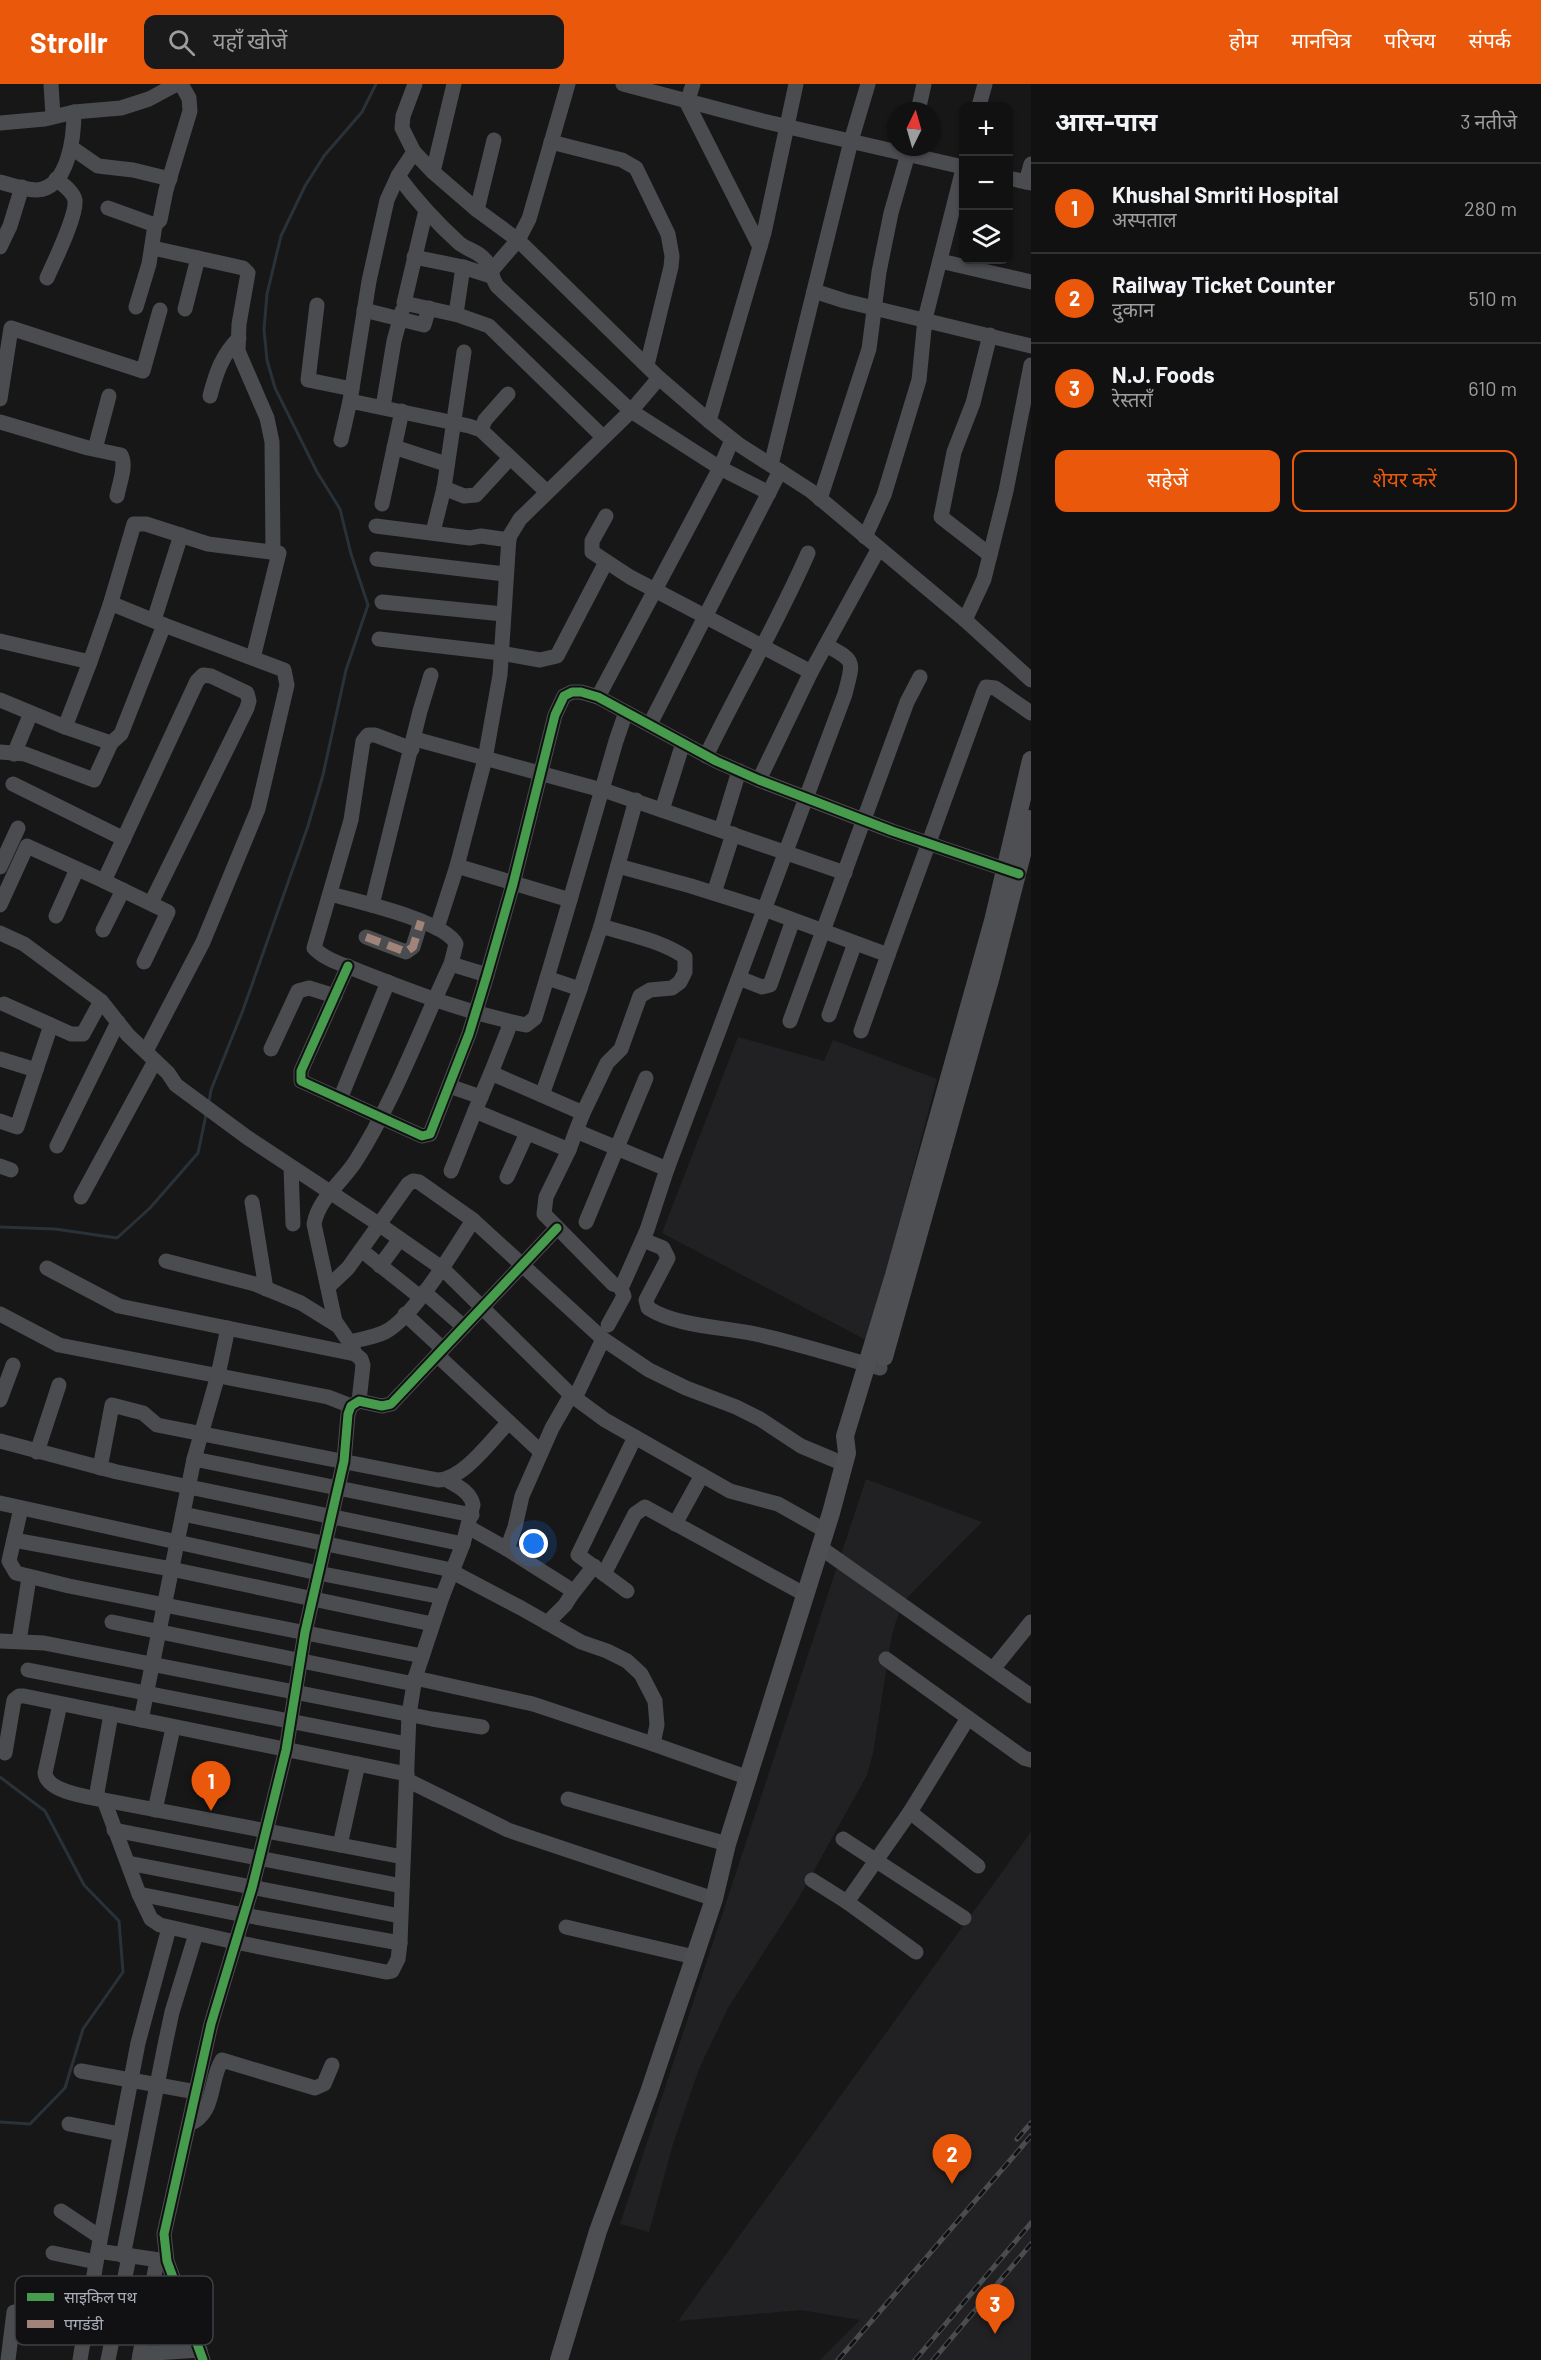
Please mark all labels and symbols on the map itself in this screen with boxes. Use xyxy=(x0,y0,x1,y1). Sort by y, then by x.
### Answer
north arrow xyxy=(887,102,941,156)
your location xyxy=(519,1529,548,1558)
pin: 1 xyxy=(192,1762,230,1811)
pin: 2 xyxy=(932,2134,972,2184)
legend xyxy=(15,2276,213,2345)
pin: 3 xyxy=(976,2284,1014,2334)
text: साइकिल पथ xyxy=(64,2287,137,2306)
text: पगडंडी xyxy=(64,2314,104,2333)

